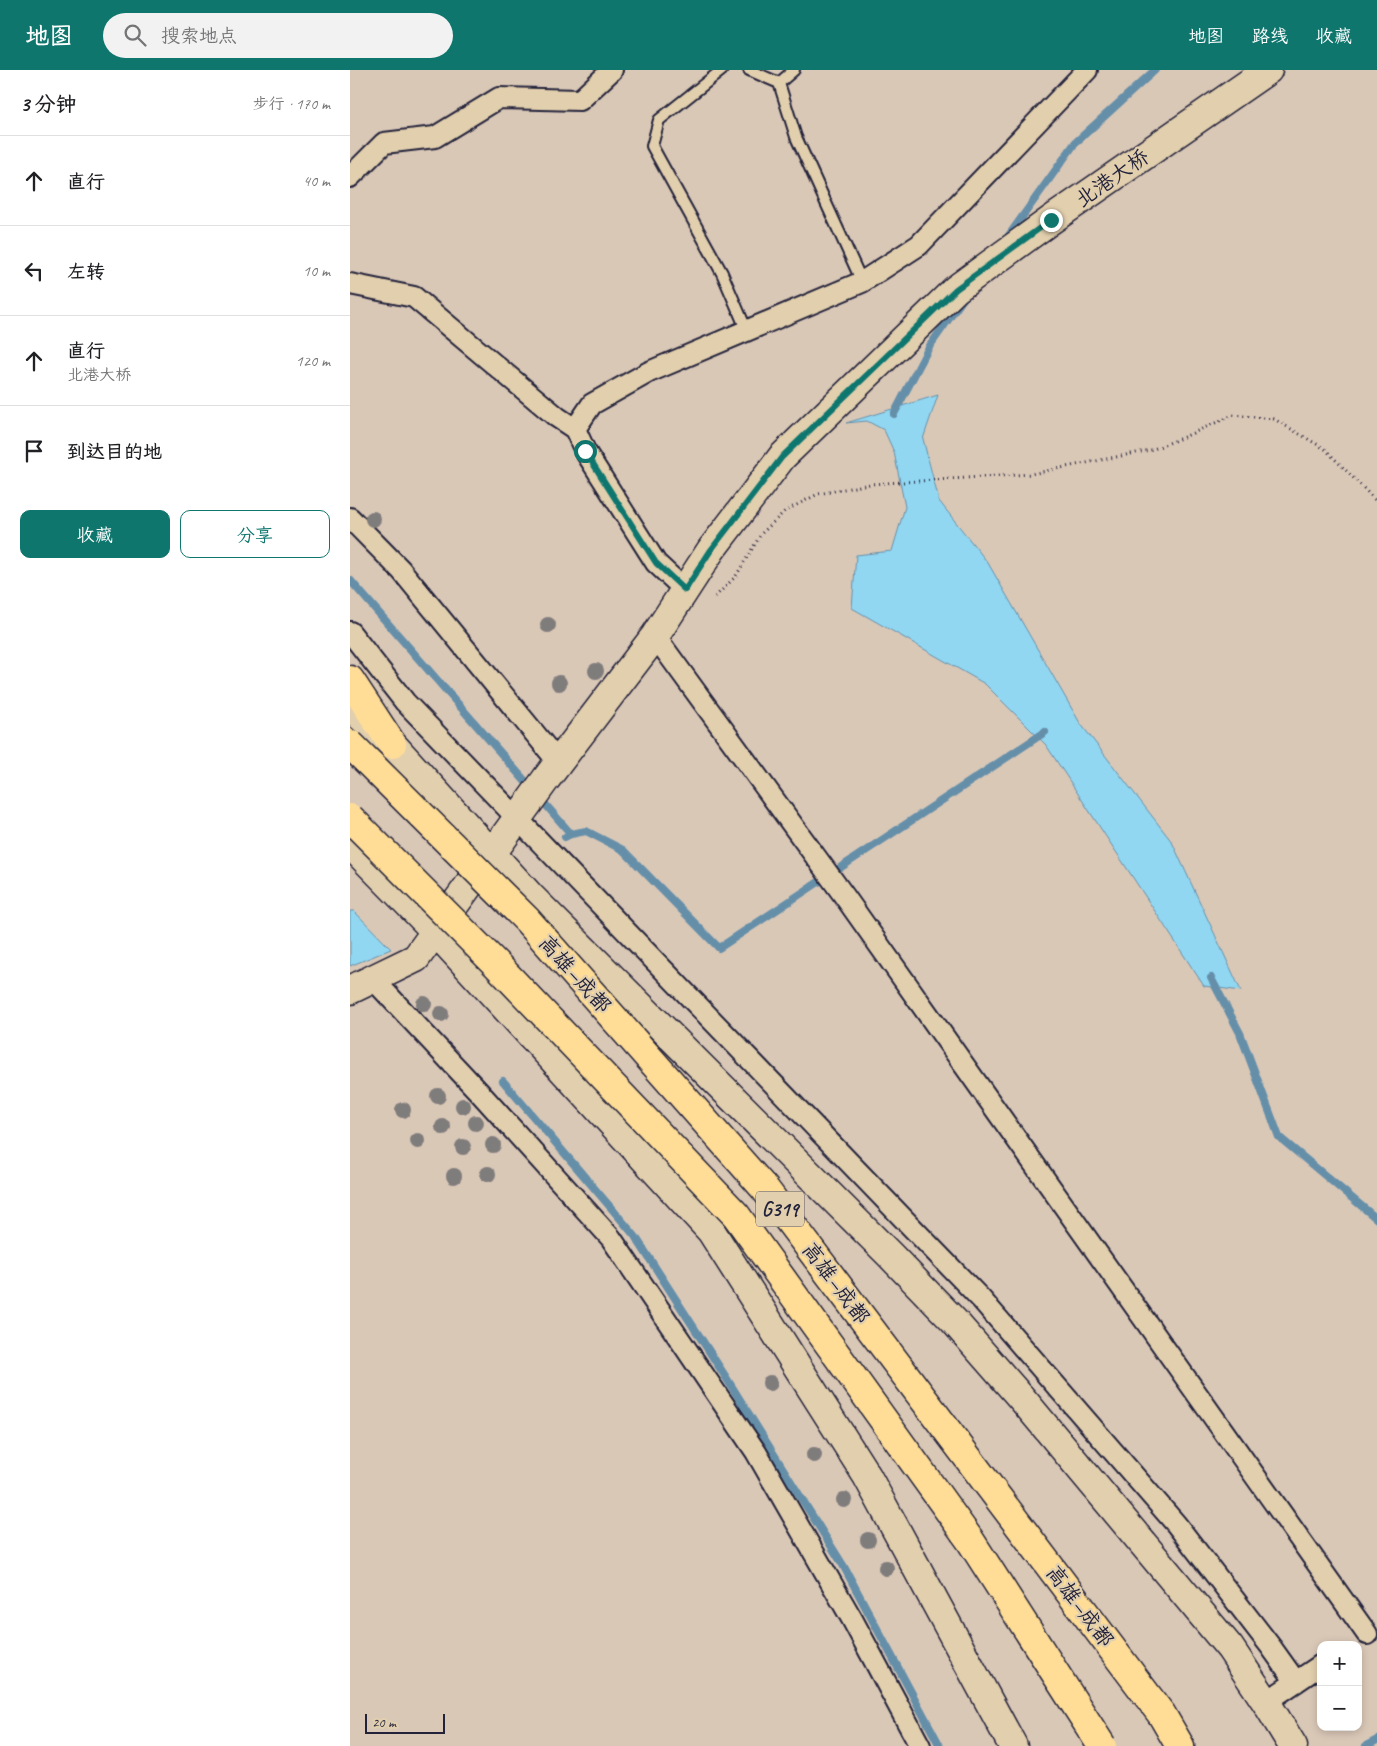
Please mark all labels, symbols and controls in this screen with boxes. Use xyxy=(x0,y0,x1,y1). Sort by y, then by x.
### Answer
search box xyxy=(103,13,453,58)
text: 地图 xyxy=(25,21,73,51)
icon: search xyxy=(121,21,149,49)
text: 搜索地点 xyxy=(161,24,237,48)
text: 地图 xyxy=(1188,25,1224,47)
text: 路线 xyxy=(1252,25,1288,47)
text: 收藏 xyxy=(1316,25,1352,47)
text: 3 分钟 xyxy=(20,91,77,117)
text: 步行 · 170 m xyxy=(253,94,330,114)
street label: 北港大桥 xyxy=(1070,143,1154,213)
icon: ahead xyxy=(20,167,48,195)
text: 直行 xyxy=(67,170,105,194)
text: 40 m xyxy=(303,171,330,191)
route end xyxy=(1040,209,1063,232)
icon: left xyxy=(20,257,48,285)
text: 左转 xyxy=(67,260,105,284)
text: 10 m xyxy=(303,261,330,281)
text: 直行 xyxy=(67,339,105,363)
icon: ahead xyxy=(20,347,48,375)
text: 120 m xyxy=(296,351,330,371)
text: 北港大桥 xyxy=(67,365,131,385)
icon: arrive xyxy=(20,437,48,465)
text: 到达目的地 xyxy=(67,440,162,464)
route start xyxy=(574,440,597,463)
button: 收藏 xyxy=(20,510,170,558)
button: 分享 xyxy=(180,510,330,558)
street label: 高雄—成都 xyxy=(533,930,617,1018)
road number: G319 xyxy=(756,1192,804,1226)
street label: 高雄—成都 xyxy=(797,1237,875,1329)
street label: 高雄—成都 xyxy=(1041,1560,1119,1652)
map controls xyxy=(1317,1641,1362,1731)
button: + xyxy=(1317,1641,1362,1686)
button: − xyxy=(1317,1686,1362,1731)
scale bar xyxy=(365,1711,445,1734)
text: 20 m xyxy=(372,1714,396,1731)

